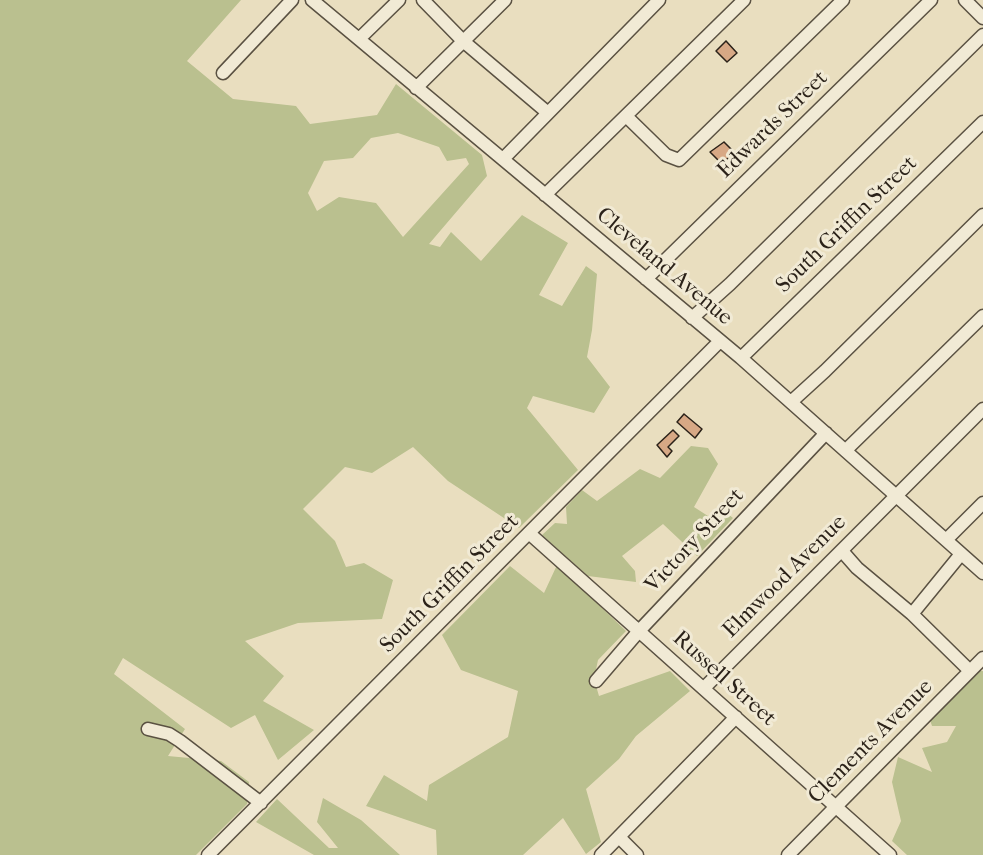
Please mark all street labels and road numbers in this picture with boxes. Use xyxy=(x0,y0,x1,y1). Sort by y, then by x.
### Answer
street label: Edwards Street xyxy=(712,66,834,184)
street label: South Griffin Street xyxy=(771,151,923,299)
street label: Cleveland Avenue xyxy=(591,202,737,332)
street label: Victory Street xyxy=(640,483,750,599)
street label: South Griffin Street xyxy=(375,509,525,659)
street label: Elmwood Avenue xyxy=(718,510,852,644)
street label: Russell Street xyxy=(667,626,781,732)
street label: Clements Avenue xyxy=(803,674,939,810)

